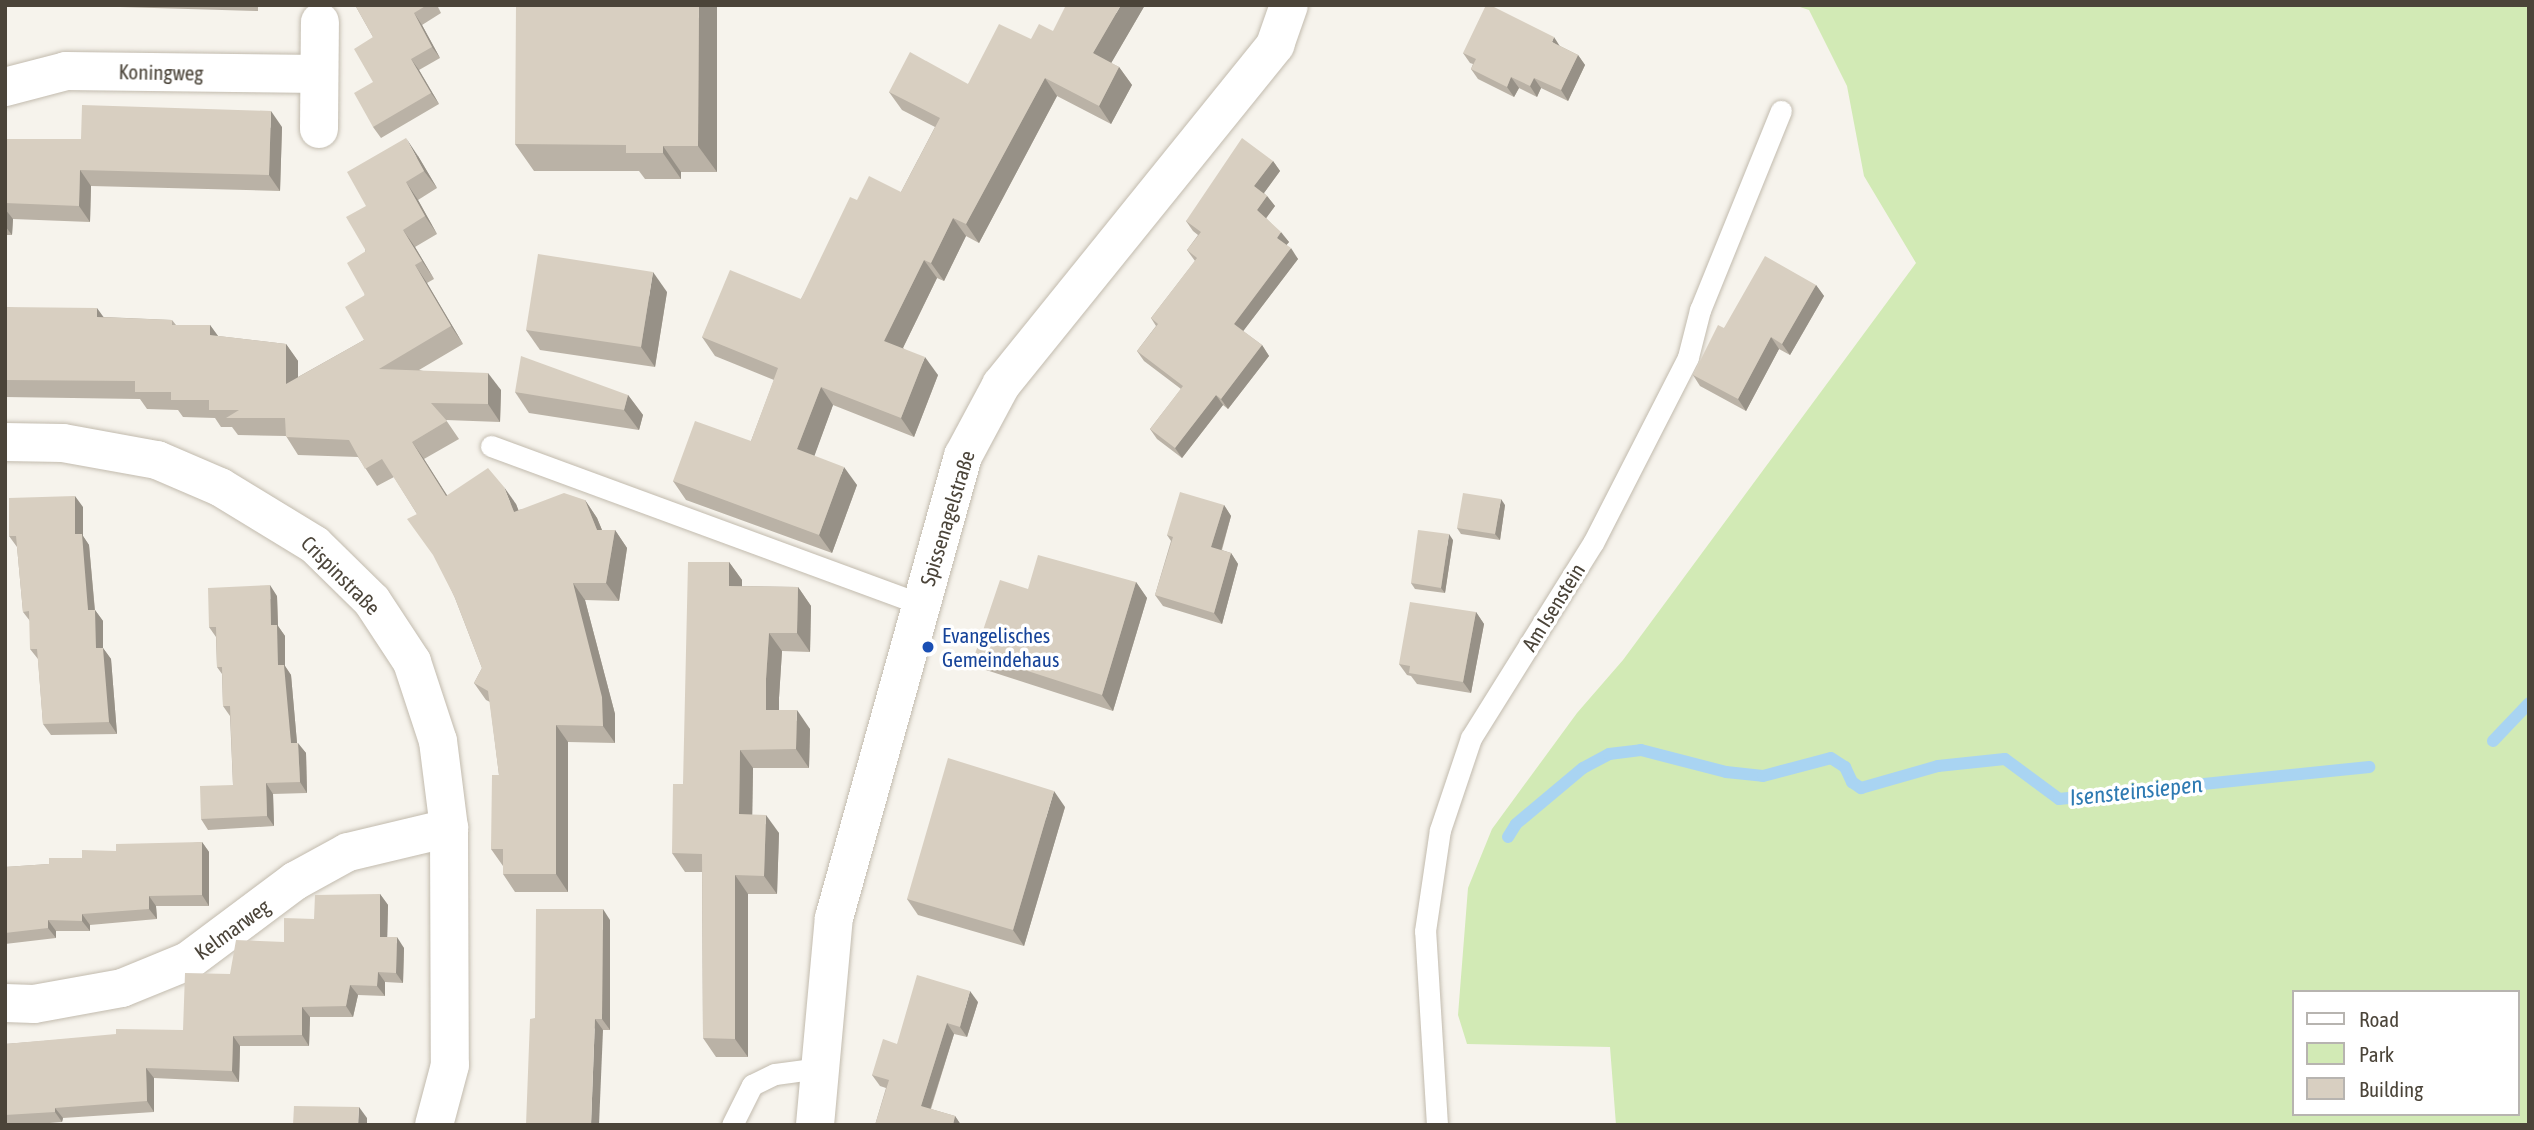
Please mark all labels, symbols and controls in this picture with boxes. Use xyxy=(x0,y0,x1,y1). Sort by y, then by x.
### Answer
street label: Koningweg xyxy=(118,59,204,85)
street label: Spissenagelstraße xyxy=(914,447,980,589)
street label: Crispinstraße xyxy=(296,530,386,620)
street label: Am Isenstein xyxy=(1516,559,1590,655)
place label: Evangelisches Gemeindehaus xyxy=(942,622,1059,672)
marker: Evangelisches Gemeindehaus xyxy=(920,639,936,655)
water label: Isensteinsiepen xyxy=(2068,770,2204,812)
street label: Kelmarweg xyxy=(189,893,275,965)
legend xyxy=(2292,990,2520,1116)
text: Road xyxy=(2359,1007,2399,1031)
text: Park xyxy=(2359,1042,2394,1066)
text: Building xyxy=(2359,1077,2423,1101)

